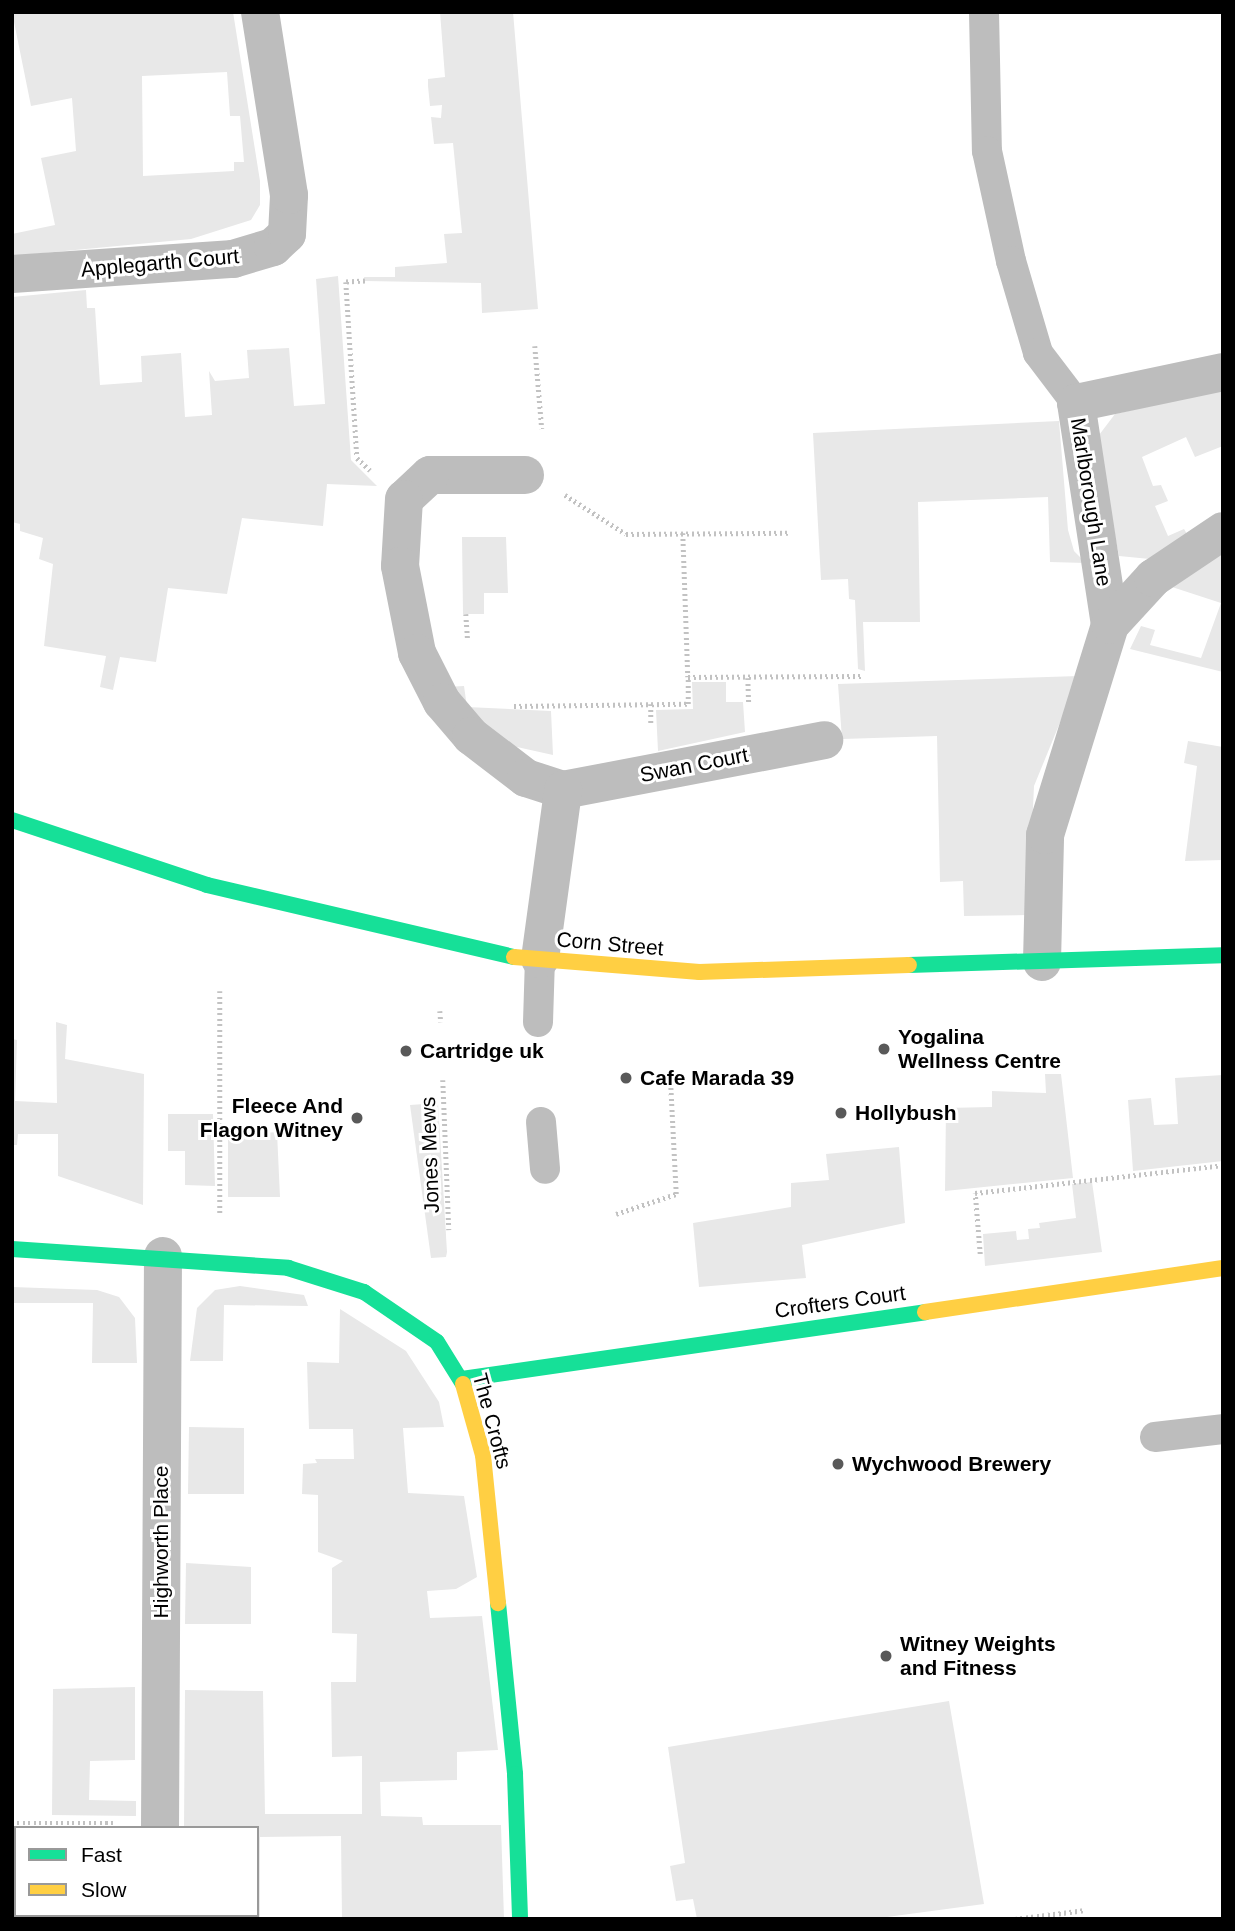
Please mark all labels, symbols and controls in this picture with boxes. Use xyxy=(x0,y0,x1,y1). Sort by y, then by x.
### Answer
street label: Applegarth Court xyxy=(80,244,240,282)
street label: Marlborough Lane xyxy=(1065,416,1117,588)
street label: Swan Court xyxy=(638,742,750,788)
street label: Corn Street xyxy=(555,927,665,961)
place label: Yogalina Wellness Centre xyxy=(898,1024,1061,1074)
place label: Cartridge uk xyxy=(420,1038,544,1064)
marker: Yogalina Wellness Centre xyxy=(876,1041,892,1057)
marker: Cartridge uk xyxy=(398,1043,414,1059)
place label: Cafe Marada 39 xyxy=(640,1065,794,1091)
marker: Cafe Marada 39 xyxy=(618,1070,634,1086)
place label: Fleece And Flagon Witney xyxy=(200,1093,343,1143)
street label: Jones Mews xyxy=(415,1096,445,1214)
place label: Hollybush xyxy=(855,1100,957,1126)
marker: Hollybush xyxy=(833,1105,849,1121)
marker: Fleece And Flagon Witney xyxy=(349,1110,365,1126)
street label: Crofters Court xyxy=(773,1280,907,1324)
street label: The Crofts xyxy=(467,1370,517,1472)
place label: Wychwood Brewery xyxy=(852,1451,1051,1477)
marker: Wychwood Brewery xyxy=(830,1456,846,1472)
street label: Highworth Place xyxy=(148,1466,174,1618)
place label: Witney Weights and Fitness xyxy=(900,1631,1056,1681)
marker: Witney Weights and Fitness xyxy=(878,1648,894,1664)
legend xyxy=(14,1826,259,1917)
text: Fast xyxy=(81,1843,122,1866)
text: Slow xyxy=(81,1878,127,1901)

